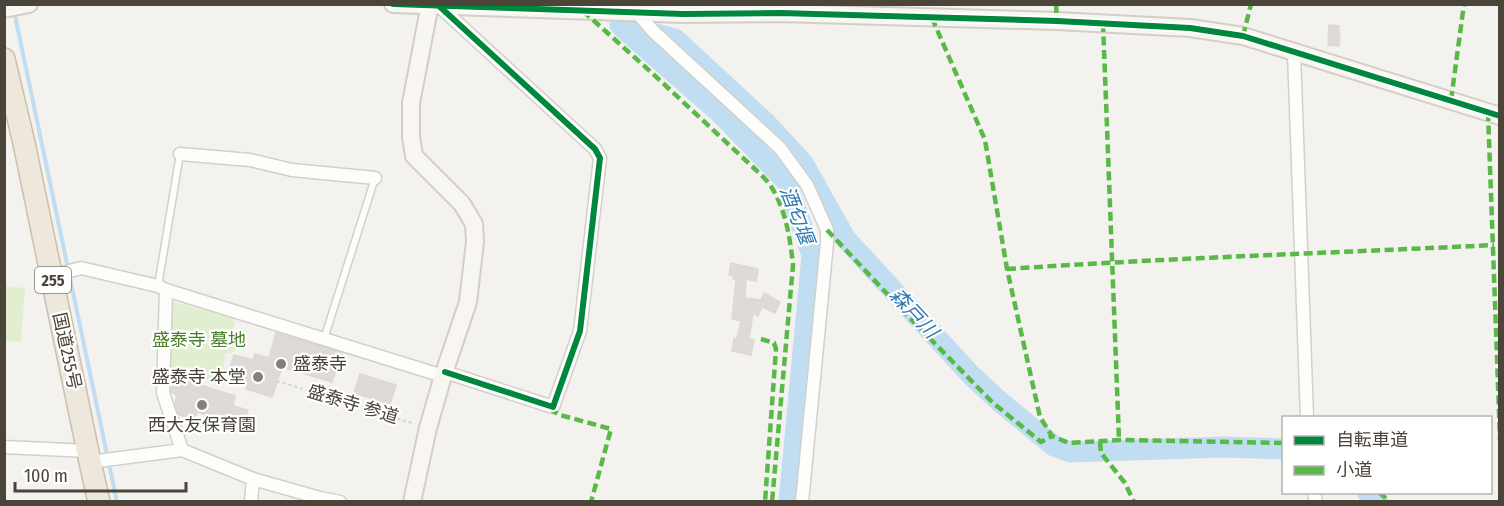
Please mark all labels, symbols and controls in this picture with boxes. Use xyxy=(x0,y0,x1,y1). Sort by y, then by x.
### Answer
water label: 酒匂堰 xyxy=(775,183,820,251)
road number: 255 xyxy=(35,267,71,293)
water label: 森戸川 xyxy=(885,283,945,345)
street label: 国道255号 xyxy=(48,310,86,392)
park label: 盛泰寺 墓地 xyxy=(152,329,246,351)
place label: 盛泰寺 xyxy=(293,353,347,375)
marker: 盛泰寺 xyxy=(274,357,288,371)
place label: 盛泰寺 本堂 xyxy=(152,366,246,388)
marker: 盛泰寺 本堂 xyxy=(251,370,265,384)
street label: 盛泰寺 参道 xyxy=(305,380,401,428)
marker: 西大友保育園 xyxy=(195,398,209,412)
place label: 西大友保育園 xyxy=(148,414,256,436)
legend xyxy=(1282,416,1492,494)
text: 自転車道 xyxy=(1336,429,1408,451)
scale bar xyxy=(15,455,186,493)
text: 小道 xyxy=(1336,459,1372,481)
text: 100 m xyxy=(24,465,68,487)

